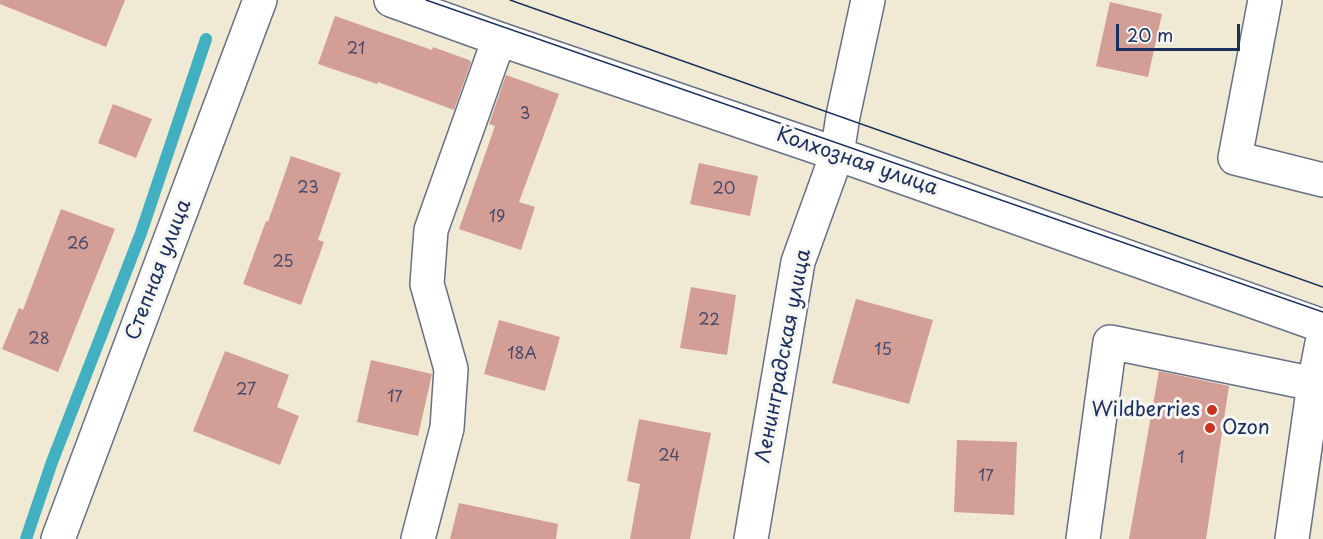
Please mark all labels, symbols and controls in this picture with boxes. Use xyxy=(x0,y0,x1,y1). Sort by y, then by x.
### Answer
scale bar xyxy=(1119,12,1244,50)
text: 20 m xyxy=(1127,21,1173,48)
house number: 21 xyxy=(347,40,365,60)
house number: 3 xyxy=(520,105,530,125)
street label: Колхозная улица xyxy=(773,123,941,201)
house number: 23 xyxy=(297,179,319,199)
house number: 20 xyxy=(713,180,735,200)
street label: Степная улица xyxy=(121,196,197,344)
house number: 19 xyxy=(489,208,505,228)
house number: 26 xyxy=(67,235,89,255)
street label: Ленинградская улица xyxy=(751,247,817,465)
house number: 25 xyxy=(272,253,294,273)
house number: 22 xyxy=(698,311,720,331)
house number: 28 xyxy=(28,330,50,350)
house number: 15 xyxy=(874,341,892,361)
house number: 18А xyxy=(507,345,537,365)
house number: 27 xyxy=(236,381,256,401)
house number: 17 xyxy=(387,388,403,408)
place label: Wildberries xyxy=(1091,398,1200,422)
marker: Wildberries xyxy=(1205,403,1219,417)
place label: Ozon xyxy=(1222,416,1270,440)
marker: Ozon xyxy=(1203,421,1217,435)
house number: 24 xyxy=(658,447,680,467)
house number: 1 xyxy=(1177,449,1185,469)
house number: 17 xyxy=(978,467,994,487)

